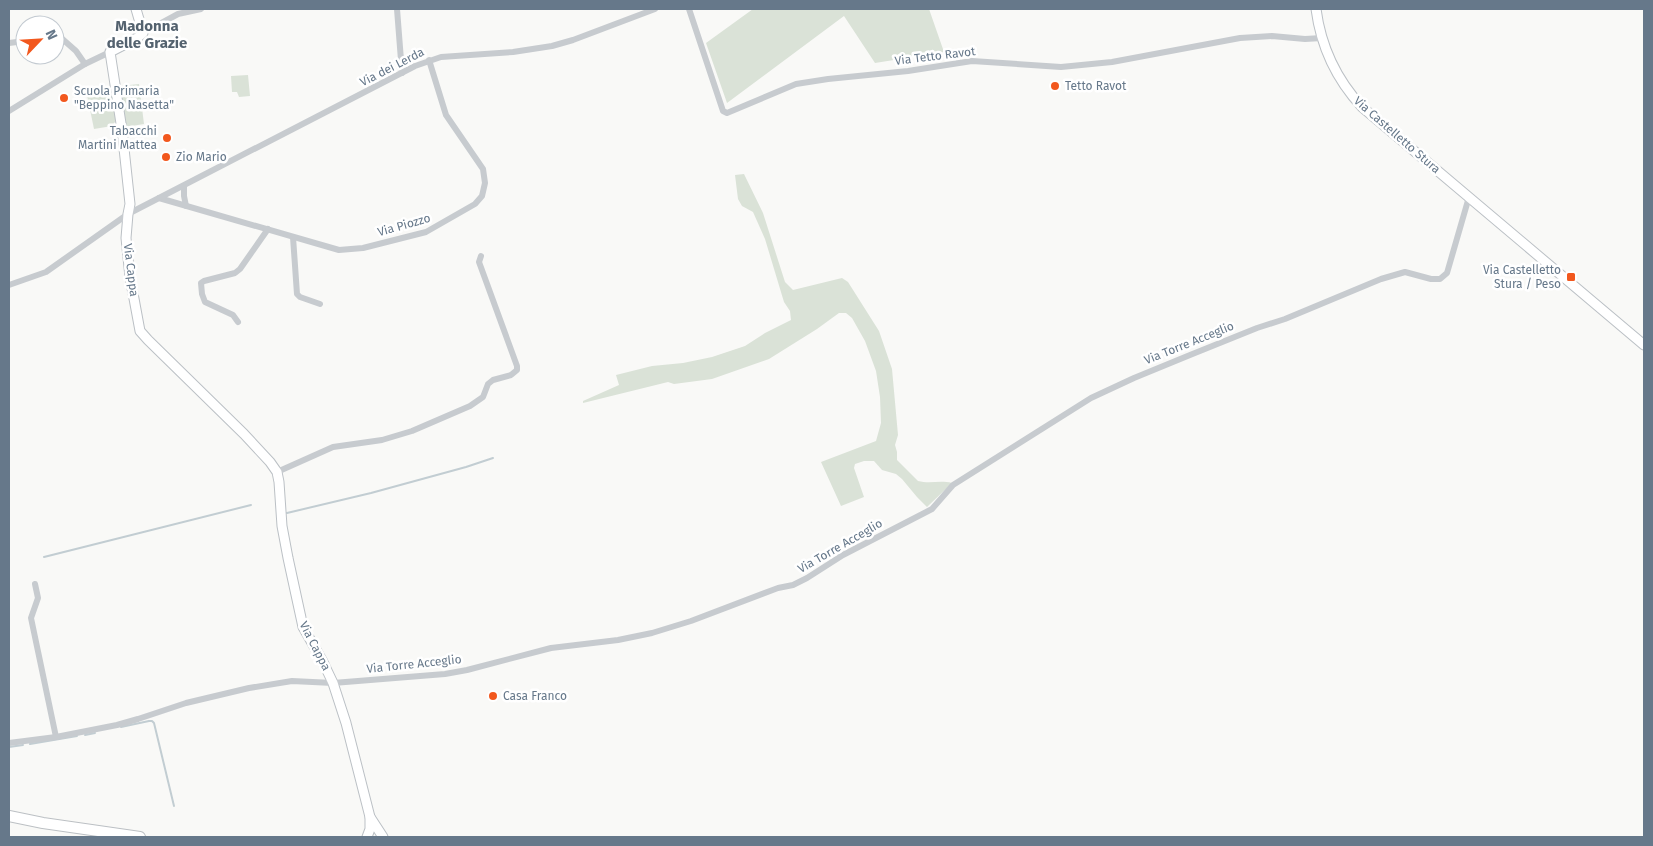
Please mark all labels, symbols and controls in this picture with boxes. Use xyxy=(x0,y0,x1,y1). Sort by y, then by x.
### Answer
north arrow xyxy=(15,15,65,65)
district label: Madonna delle Grazie xyxy=(107,17,187,52)
text: N xyxy=(42,27,61,43)
street label: Via Tetto Ravot xyxy=(894,44,977,68)
street label: Via dei Lerda xyxy=(358,45,426,89)
place label: Tetto Ravot xyxy=(1065,79,1127,93)
marker: Tetto Ravot xyxy=(1049,80,1061,92)
place label: Scuola Primaria "Beppino Nasetta" xyxy=(74,84,174,112)
marker: Scuola Primaria "Beppino Nasetta" xyxy=(58,92,70,104)
street label: Via Castelletto Stura xyxy=(1351,94,1443,176)
place label: Tabacchi Martini Mattea xyxy=(78,124,157,152)
marker: Tabacchi Martini Mattea xyxy=(161,132,173,144)
place label: Zio Mario xyxy=(176,150,227,164)
marker: Zio Mario xyxy=(160,151,172,163)
street label: Via Piozzo xyxy=(376,211,432,239)
street label: Via Cappa xyxy=(121,243,141,297)
place label: Via Castelletto Stura / Peso xyxy=(1483,263,1561,291)
marker: Via Castelletto Stura / Peso xyxy=(1565,271,1577,283)
street label: Via Torre Acceglio xyxy=(1142,319,1236,367)
street label: Via Torre Acceglio xyxy=(795,516,885,576)
street label: Via Cappa xyxy=(297,619,333,673)
street label: Via Torre Acceglio xyxy=(366,652,462,676)
place label: Casa Franco xyxy=(503,689,567,703)
marker: Casa Franco xyxy=(487,690,499,702)

